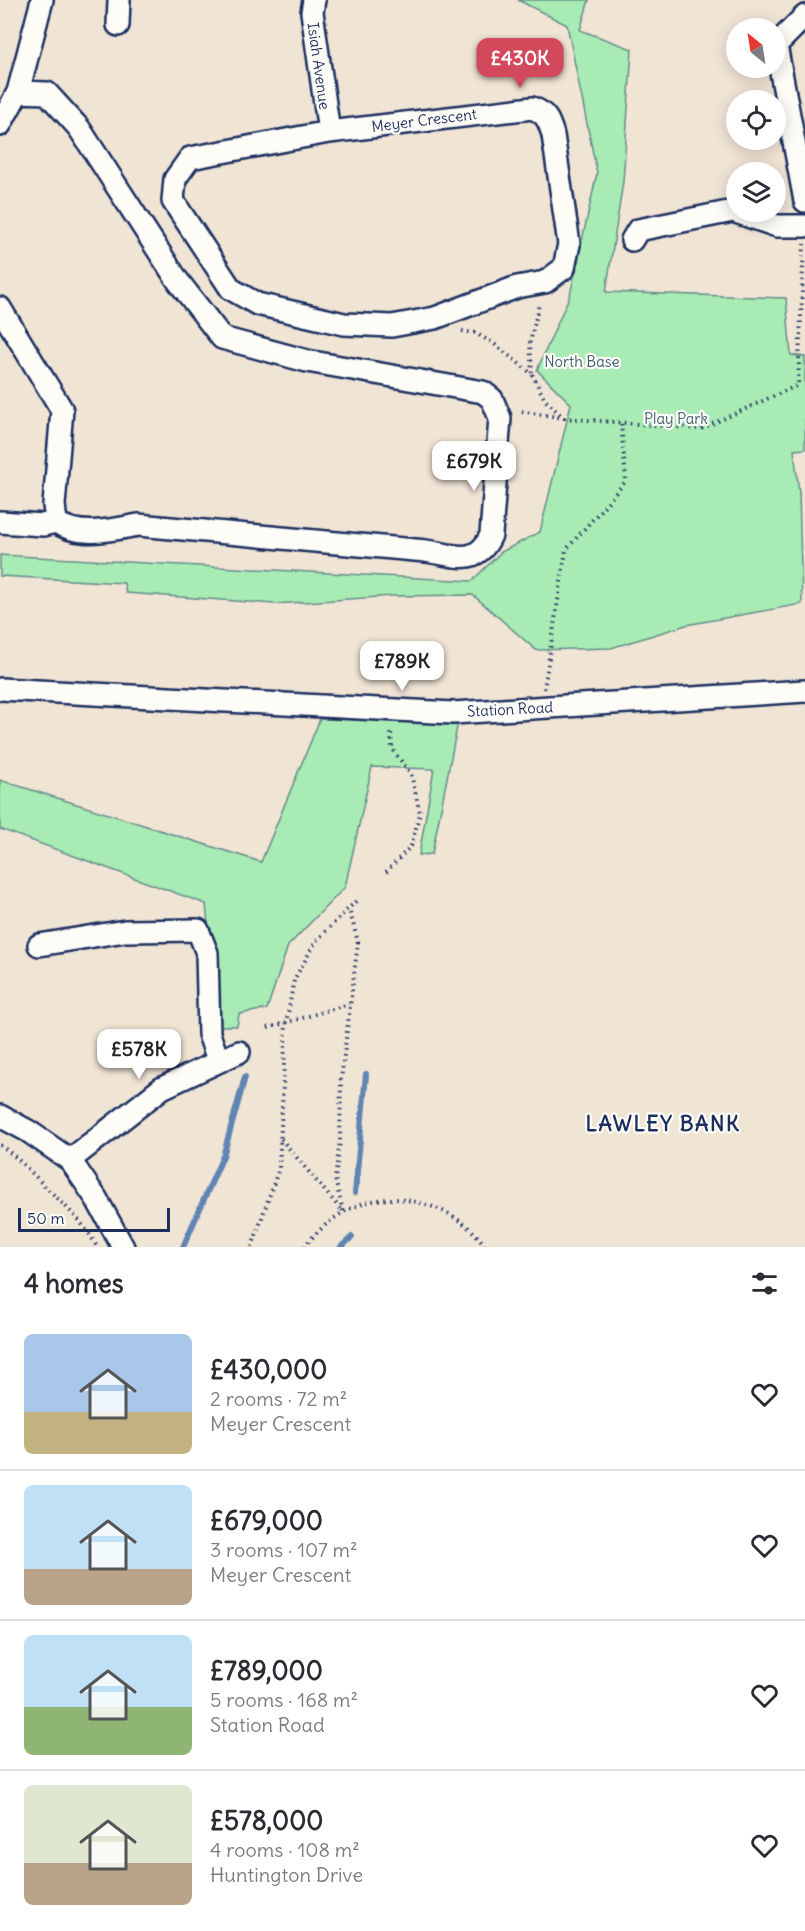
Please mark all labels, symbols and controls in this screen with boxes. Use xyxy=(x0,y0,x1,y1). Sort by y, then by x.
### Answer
north arrow xyxy=(726,18,786,78)
map controls xyxy=(726,18,786,222)
street label: Isiah Avenue xyxy=(303,21,335,111)
pin: £430K xyxy=(478,38,562,89)
text: £430K xyxy=(491,45,549,70)
button: locate xyxy=(726,90,786,150)
street label: Meyer Crescent xyxy=(370,104,478,136)
button: layers xyxy=(726,162,786,222)
park label: North Base xyxy=(544,352,620,371)
park label: Play Park xyxy=(644,409,708,428)
pin: £679K xyxy=(432,441,516,492)
text: £679K xyxy=(446,448,502,473)
pin: £789K xyxy=(360,641,444,692)
text: £789K xyxy=(374,648,430,673)
street label: Station Road xyxy=(467,697,554,721)
pin: £578K xyxy=(97,1029,181,1080)
text: £578K xyxy=(111,1036,167,1061)
district label: LAWLEY BANK xyxy=(585,1110,741,1137)
scale bar xyxy=(18,1205,170,1232)
text: 50 m xyxy=(27,1208,65,1228)
text: 4 homes xyxy=(24,1267,123,1300)
icon: filters xyxy=(748,1267,781,1300)
text: £430,000 xyxy=(210,1353,327,1386)
icon: home xyxy=(72,1358,144,1430)
icon: heart xyxy=(748,1378,781,1411)
text: 2 rooms · 72 m² xyxy=(210,1386,347,1411)
text: Meyer Crescent xyxy=(210,1411,351,1436)
text: £679,000 xyxy=(210,1504,323,1537)
icon: home xyxy=(72,1509,144,1581)
icon: heart xyxy=(748,1529,781,1562)
text: 3 rooms · 107 m² xyxy=(210,1537,358,1562)
text: Meyer Crescent xyxy=(210,1562,351,1587)
text: £789,000 xyxy=(210,1654,323,1687)
icon: home xyxy=(72,1659,144,1731)
icon: heart xyxy=(748,1679,781,1712)
text: 5 rooms · 168 m² xyxy=(210,1687,358,1712)
text: Station Road xyxy=(210,1712,325,1737)
text: £578,000 xyxy=(210,1804,323,1837)
icon: home xyxy=(72,1809,144,1881)
icon: heart xyxy=(748,1829,781,1862)
text: 4 rooms · 108 m² xyxy=(210,1837,360,1862)
text: Huntington Drive xyxy=(210,1862,363,1887)

